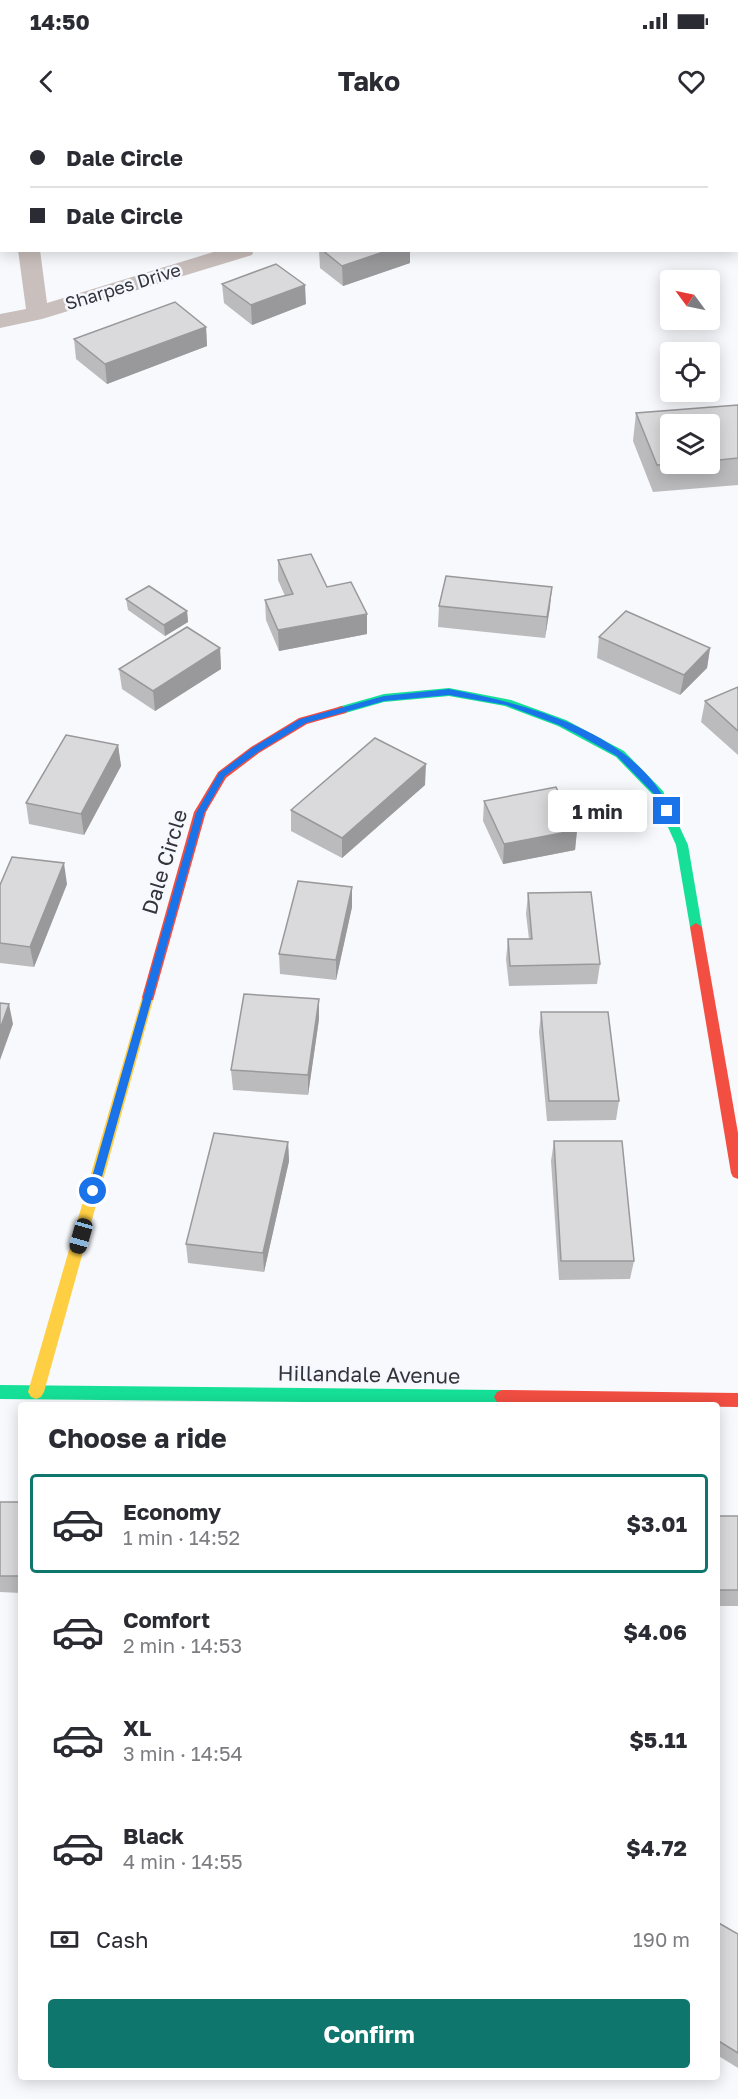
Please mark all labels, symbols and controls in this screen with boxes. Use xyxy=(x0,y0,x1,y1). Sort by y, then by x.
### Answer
text: 14:50 xyxy=(30,8,90,35)
icon: back xyxy=(30,65,63,98)
text: Tako xyxy=(338,65,400,97)
icon: heart xyxy=(675,65,708,98)
text: Dale Circle xyxy=(66,144,183,171)
text: Dale Circle xyxy=(66,202,183,229)
street label: Sharpes Drive xyxy=(62,258,183,314)
north arrow xyxy=(660,270,720,330)
map controls xyxy=(660,270,720,474)
button: locate xyxy=(660,342,720,402)
button: layers xyxy=(660,414,720,474)
callout: 1 min xyxy=(547,790,646,832)
route end xyxy=(653,797,680,824)
text: 1 min xyxy=(572,799,623,823)
street label: Dale Circle xyxy=(136,806,192,917)
route start xyxy=(79,1177,106,1204)
car xyxy=(67,1216,95,1256)
street label: Hillandale Avenue xyxy=(277,1359,461,1389)
text: Choose a ride xyxy=(48,1422,227,1454)
icon: car xyxy=(51,1497,105,1551)
text: Economy xyxy=(123,1498,221,1525)
text: $3.01 xyxy=(626,1510,687,1537)
text: 1 min · 14:52 xyxy=(123,1525,240,1549)
icon: car xyxy=(51,1605,105,1659)
text: Comfort xyxy=(123,1606,210,1633)
text: $4.06 xyxy=(623,1618,687,1645)
text: 2 min · 14:53 xyxy=(123,1633,242,1657)
icon: car xyxy=(51,1713,105,1767)
text: XL xyxy=(123,1714,151,1741)
text: $5.11 xyxy=(629,1726,687,1753)
text: 3 min · 14:54 xyxy=(123,1741,243,1765)
icon: car xyxy=(51,1821,105,1875)
text: Black xyxy=(123,1822,184,1849)
text: $4.72 xyxy=(626,1834,687,1861)
text: 4 min · 14:55 xyxy=(123,1849,243,1873)
icon: cash xyxy=(48,1923,81,1956)
text: Cash xyxy=(96,1926,149,1953)
text: 190 m xyxy=(633,1927,690,1951)
button: Confirm xyxy=(48,1999,690,2068)

